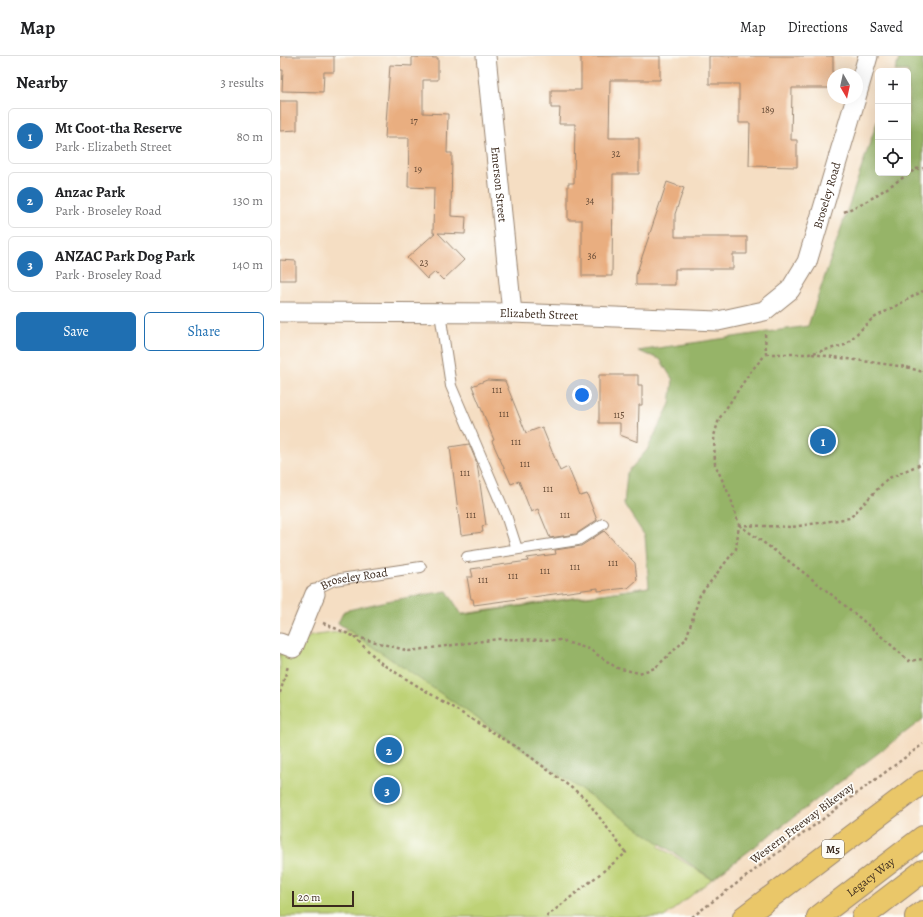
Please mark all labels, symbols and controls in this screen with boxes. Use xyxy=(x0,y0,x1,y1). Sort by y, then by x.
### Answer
text: Map xyxy=(20,15,55,41)
text: Map xyxy=(740,18,766,37)
text: Directions xyxy=(788,18,848,37)
text: Saved xyxy=(870,18,903,37)
north arrow xyxy=(827,68,863,104)
map controls xyxy=(875,68,911,176)
button: + xyxy=(875,68,911,104)
text: Nearby xyxy=(16,71,67,94)
text: 3 results xyxy=(220,74,264,91)
house number: 189 xyxy=(762,103,775,116)
button: − xyxy=(875,104,911,140)
house number: 17 xyxy=(410,114,419,127)
text: Mt Coot-tha Reserve xyxy=(55,118,182,138)
text: 1 xyxy=(28,128,32,145)
text: 80 m xyxy=(236,128,263,145)
text: Park · Elizabeth Street xyxy=(55,138,172,155)
button: locate xyxy=(875,140,911,176)
street label: Emerson Street xyxy=(487,146,511,223)
house number: 32 xyxy=(612,147,621,160)
street label: Broseley Road xyxy=(809,160,845,231)
house number: 19 xyxy=(414,162,422,175)
text: Anzac Park xyxy=(55,182,125,202)
text: 2 xyxy=(27,192,33,209)
text: 130 m xyxy=(233,192,263,209)
house number: 34 xyxy=(586,194,595,207)
text: Park · Broseley Road xyxy=(55,202,162,219)
text: ANZAC Park Dog Park xyxy=(55,246,195,266)
house number: 36 xyxy=(588,249,597,262)
text: 3 xyxy=(27,256,33,273)
text: 140 m xyxy=(232,256,263,273)
house number: 23 xyxy=(420,256,428,269)
text: Park · Broseley Road xyxy=(55,266,162,283)
street label: Elizabeth Street xyxy=(500,305,578,324)
button: Save xyxy=(16,312,136,351)
button: Share xyxy=(144,312,264,351)
house number: 111 xyxy=(492,383,503,396)
your location xyxy=(572,385,592,405)
house number: 111 xyxy=(499,407,510,420)
house number: 115 xyxy=(613,408,625,421)
pin: 1 xyxy=(810,426,836,456)
house number: 111 xyxy=(511,435,522,448)
house number: 111 xyxy=(520,457,531,470)
house number: 111 xyxy=(460,466,471,479)
house number: 111 xyxy=(543,482,554,495)
house number: 111 xyxy=(466,508,477,521)
house number: 111 xyxy=(560,508,571,521)
house number: 111 xyxy=(608,556,619,569)
house number: 111 xyxy=(570,560,581,573)
street label: Broseley Road xyxy=(317,564,389,594)
house number: 111 xyxy=(540,564,551,577)
house number: 111 xyxy=(508,569,519,582)
house number: 111 xyxy=(478,573,489,586)
pin: 2 xyxy=(376,735,402,765)
pin: 3 xyxy=(374,775,400,805)
street label: Western Freeway Bikeway xyxy=(746,778,858,868)
road number: M5 xyxy=(822,840,844,858)
street label: Legacy Way xyxy=(843,853,898,901)
scale bar xyxy=(292,889,354,908)
text: 20 m xyxy=(298,890,320,905)

